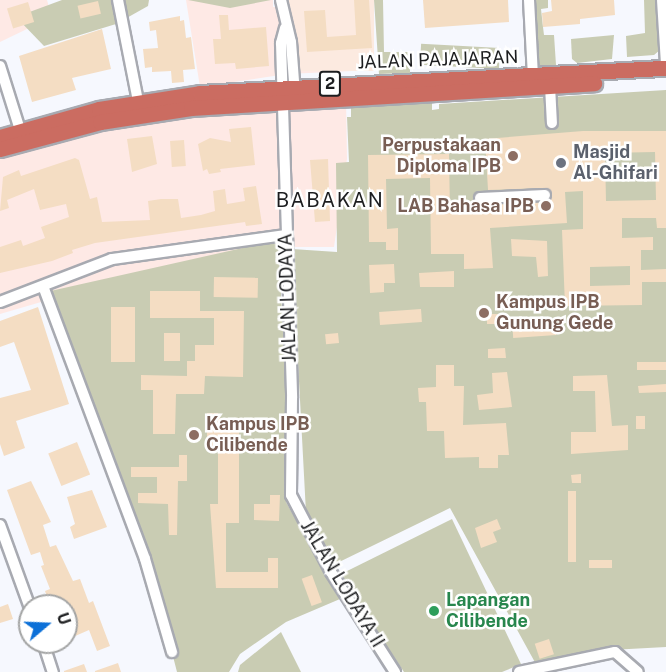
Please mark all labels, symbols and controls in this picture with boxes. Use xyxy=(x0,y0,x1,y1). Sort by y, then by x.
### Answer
street label: JALAN PAJAJARAN xyxy=(357,46,519,74)
road number: 2 xyxy=(318,71,342,97)
place label: Perpustakaan Diploma IPB xyxy=(382,135,501,178)
place label: Masjid Al-Ghifari xyxy=(573,142,658,184)
marker: Perpustakaan Diploma IPB xyxy=(506,149,520,163)
marker: Masjid Al-Ghifari xyxy=(554,156,568,170)
district label: BABAKAN xyxy=(276,188,384,212)
place label: LAB Bahasa IPB xyxy=(397,195,534,217)
marker: LAB Bahasa IPB xyxy=(539,199,553,213)
street label: JALAN LODAYA xyxy=(275,233,301,363)
place label: Kampus IPB Gunung Gede xyxy=(496,292,613,334)
marker: Kampus IPB Gunung Gede xyxy=(477,306,491,320)
place label: Kampus IPB Cilibende xyxy=(206,414,310,456)
marker: Kampus IPB Cilibende xyxy=(187,428,201,442)
street label: JALAN LODAYA II xyxy=(296,517,388,651)
place label: Lapangan Cilibende xyxy=(446,590,530,632)
north arrow xyxy=(18,594,78,654)
marker: Lapangan Cilibende xyxy=(427,604,441,618)
text: U xyxy=(53,610,74,627)

